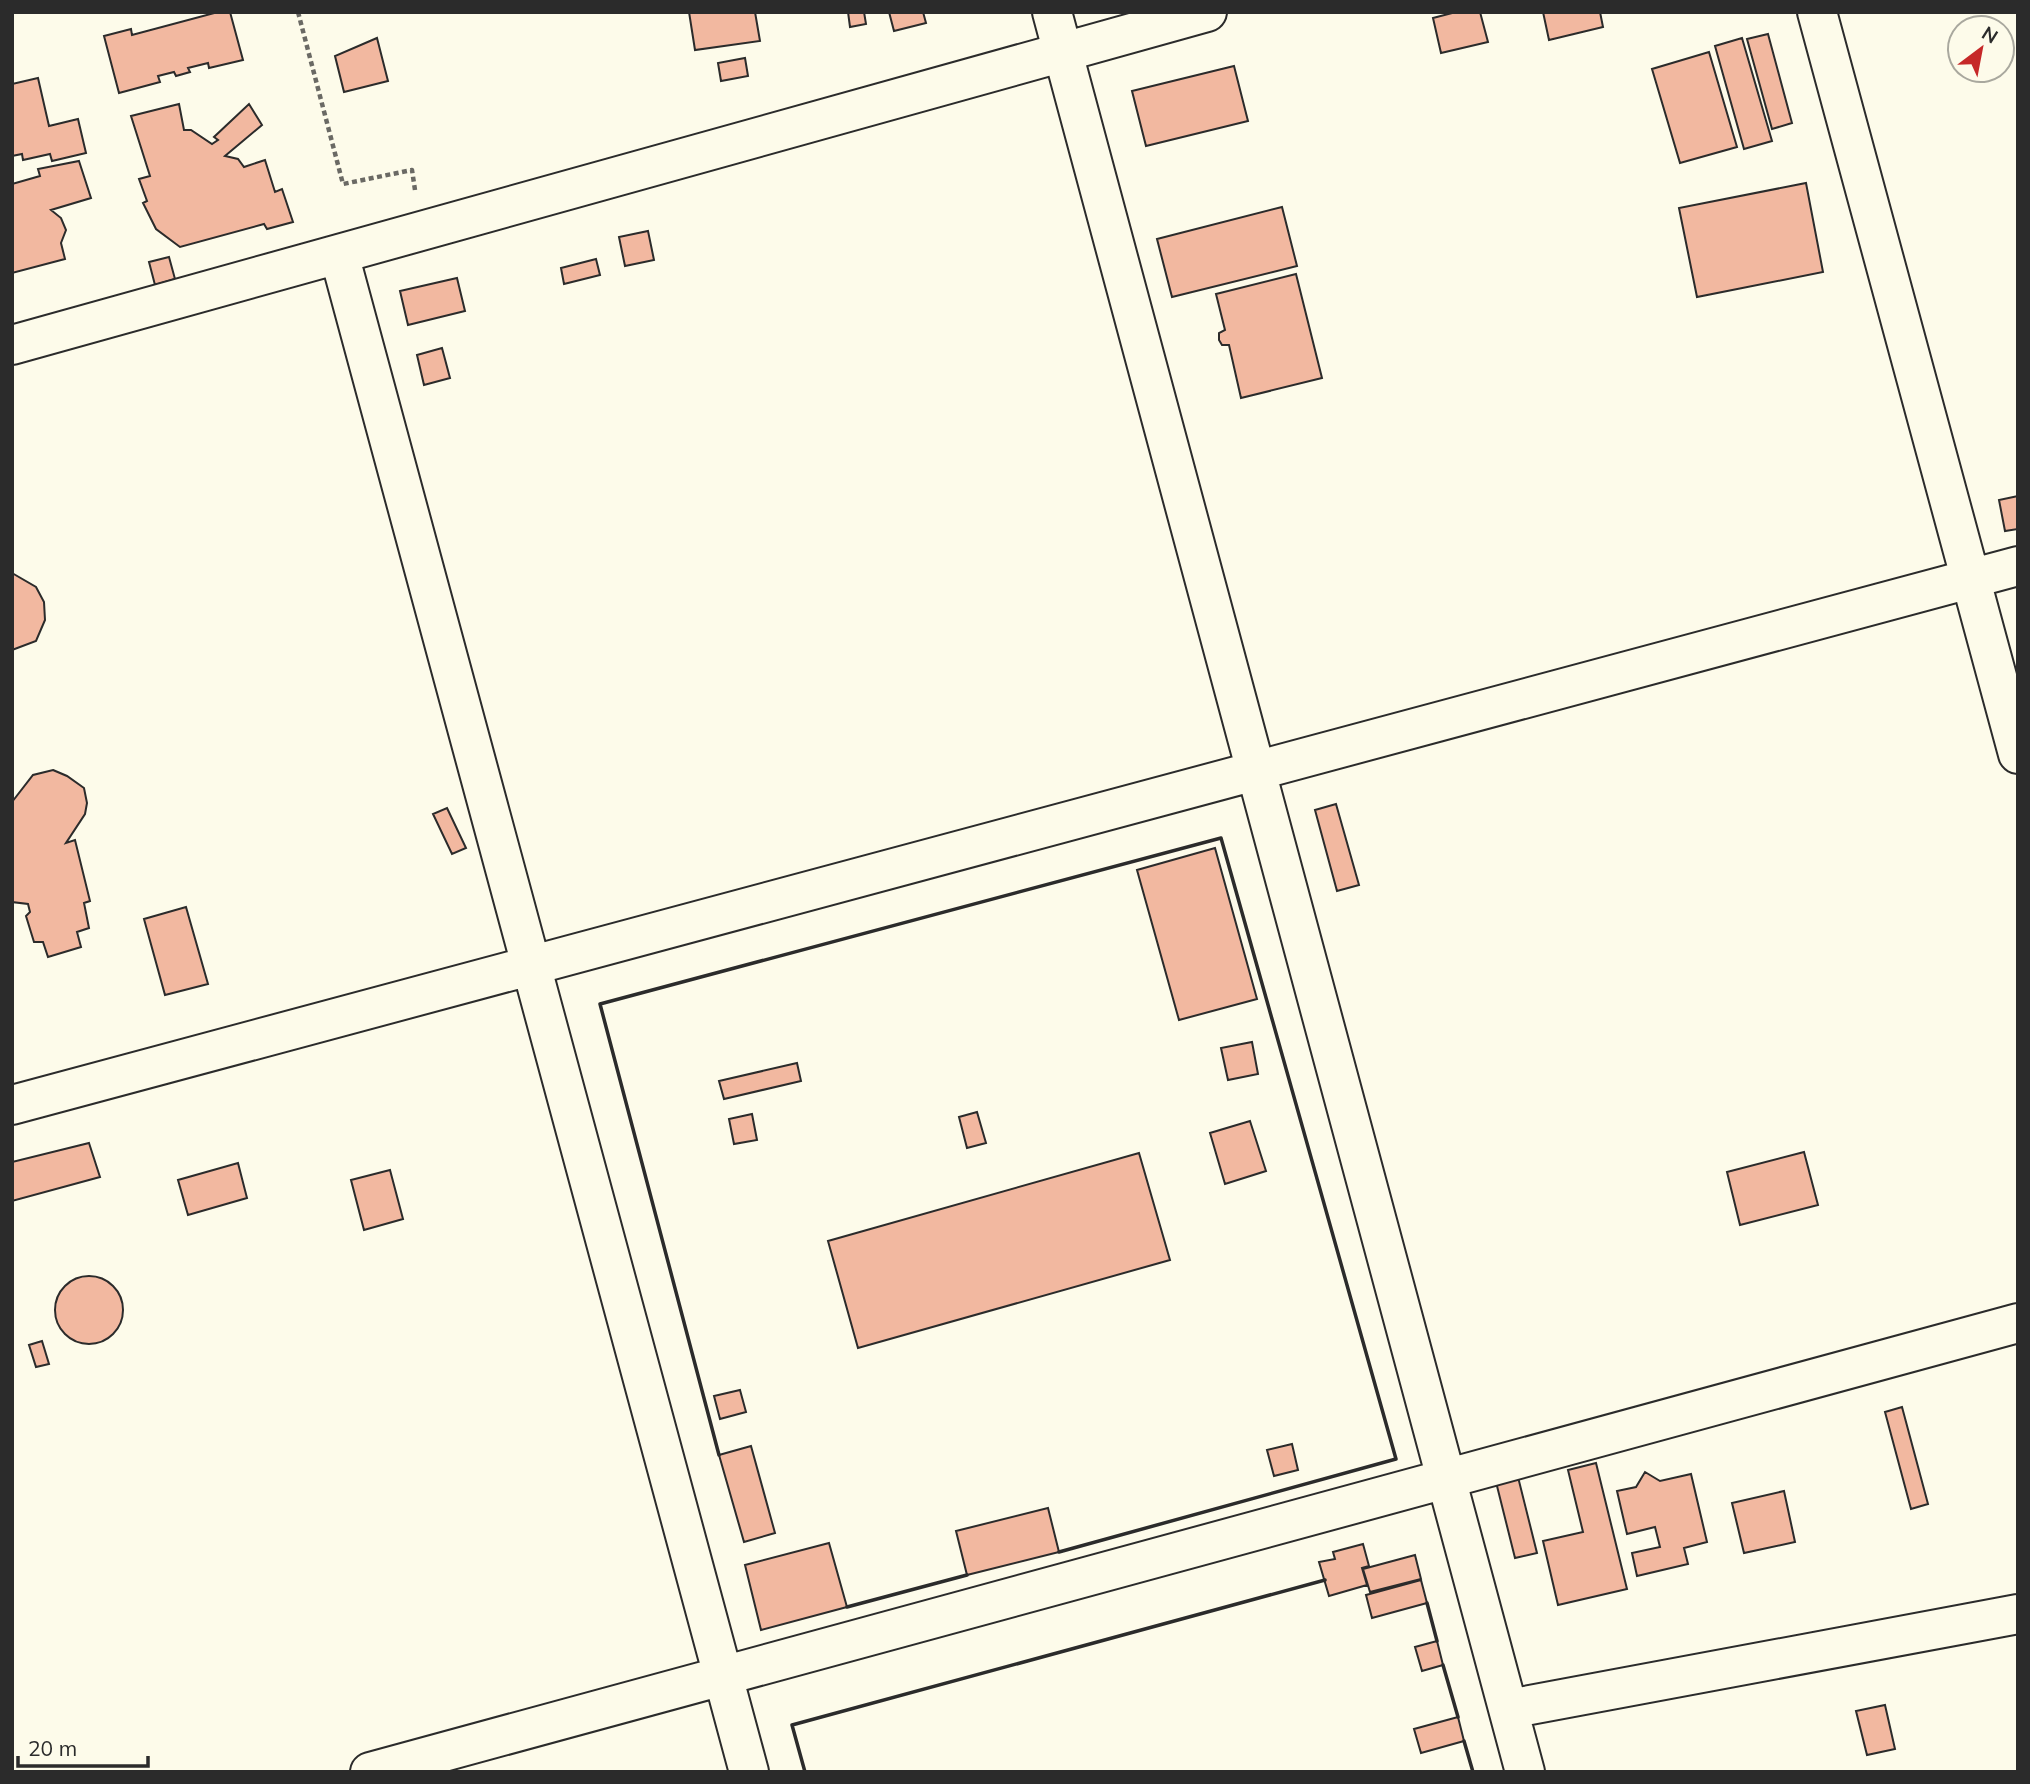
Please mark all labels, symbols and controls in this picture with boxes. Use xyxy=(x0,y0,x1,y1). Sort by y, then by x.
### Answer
north arrow xyxy=(1946,14,2016,84)
text: N xyxy=(1978,21,2002,49)
scale bar xyxy=(18,1724,147,1768)
text: 20 m xyxy=(28,1735,77,1761)

